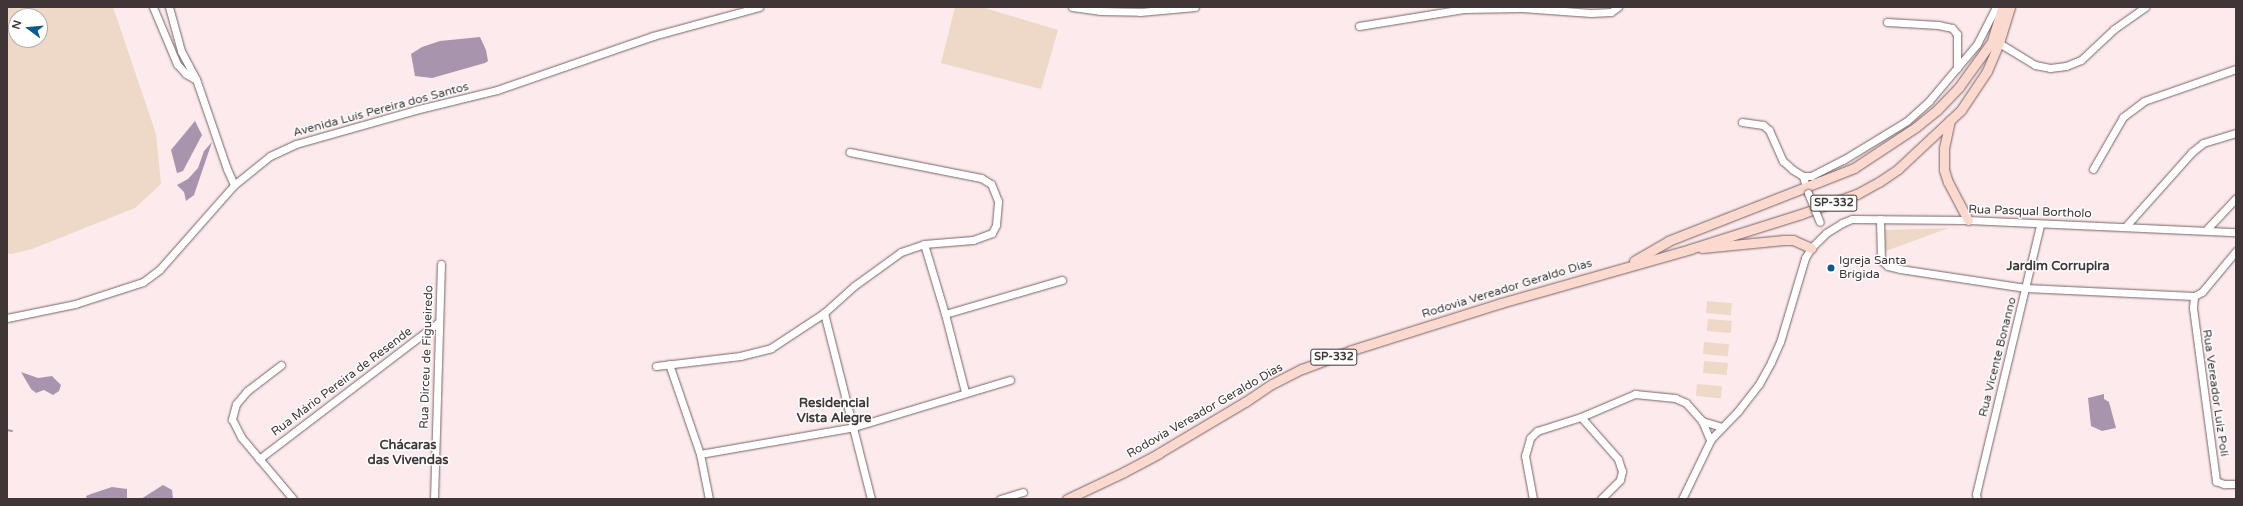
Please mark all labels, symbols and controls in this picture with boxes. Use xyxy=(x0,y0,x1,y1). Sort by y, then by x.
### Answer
north arrow xyxy=(8,8,48,48)
text: N xyxy=(9,19,24,31)
street label: Avenida Luís Pereira dos Santos xyxy=(292,80,470,140)
road number: SP-332 xyxy=(1810,194,1858,212)
street label: Rua Pasqual Bortholo xyxy=(1968,203,2092,221)
place label: Igreja Santa Brígida xyxy=(1839,254,1907,282)
street label: Rodovia Vereador Geraldo Dias xyxy=(1420,256,1594,322)
district label: Jardim Corrupira xyxy=(2006,258,2110,274)
marker: Igreja Santa Brígida xyxy=(1826,263,1836,273)
street label: Rua Dirceu de Figueiredo xyxy=(417,285,437,429)
street label: Rua Vicente Bonanno xyxy=(1976,296,2020,418)
street label: Rua Mário Pereira de Resende xyxy=(269,324,415,440)
street label: Rua Vereador Luiz Poli xyxy=(2199,329,2231,457)
road number: SP-332 xyxy=(1310,348,1358,366)
street label: Rodovia Vereador Geraldo Dias xyxy=(1125,360,1285,462)
district label: Residencial Vista Alegre xyxy=(797,396,871,427)
district label: Chácaras das Vivendas xyxy=(367,438,449,469)

